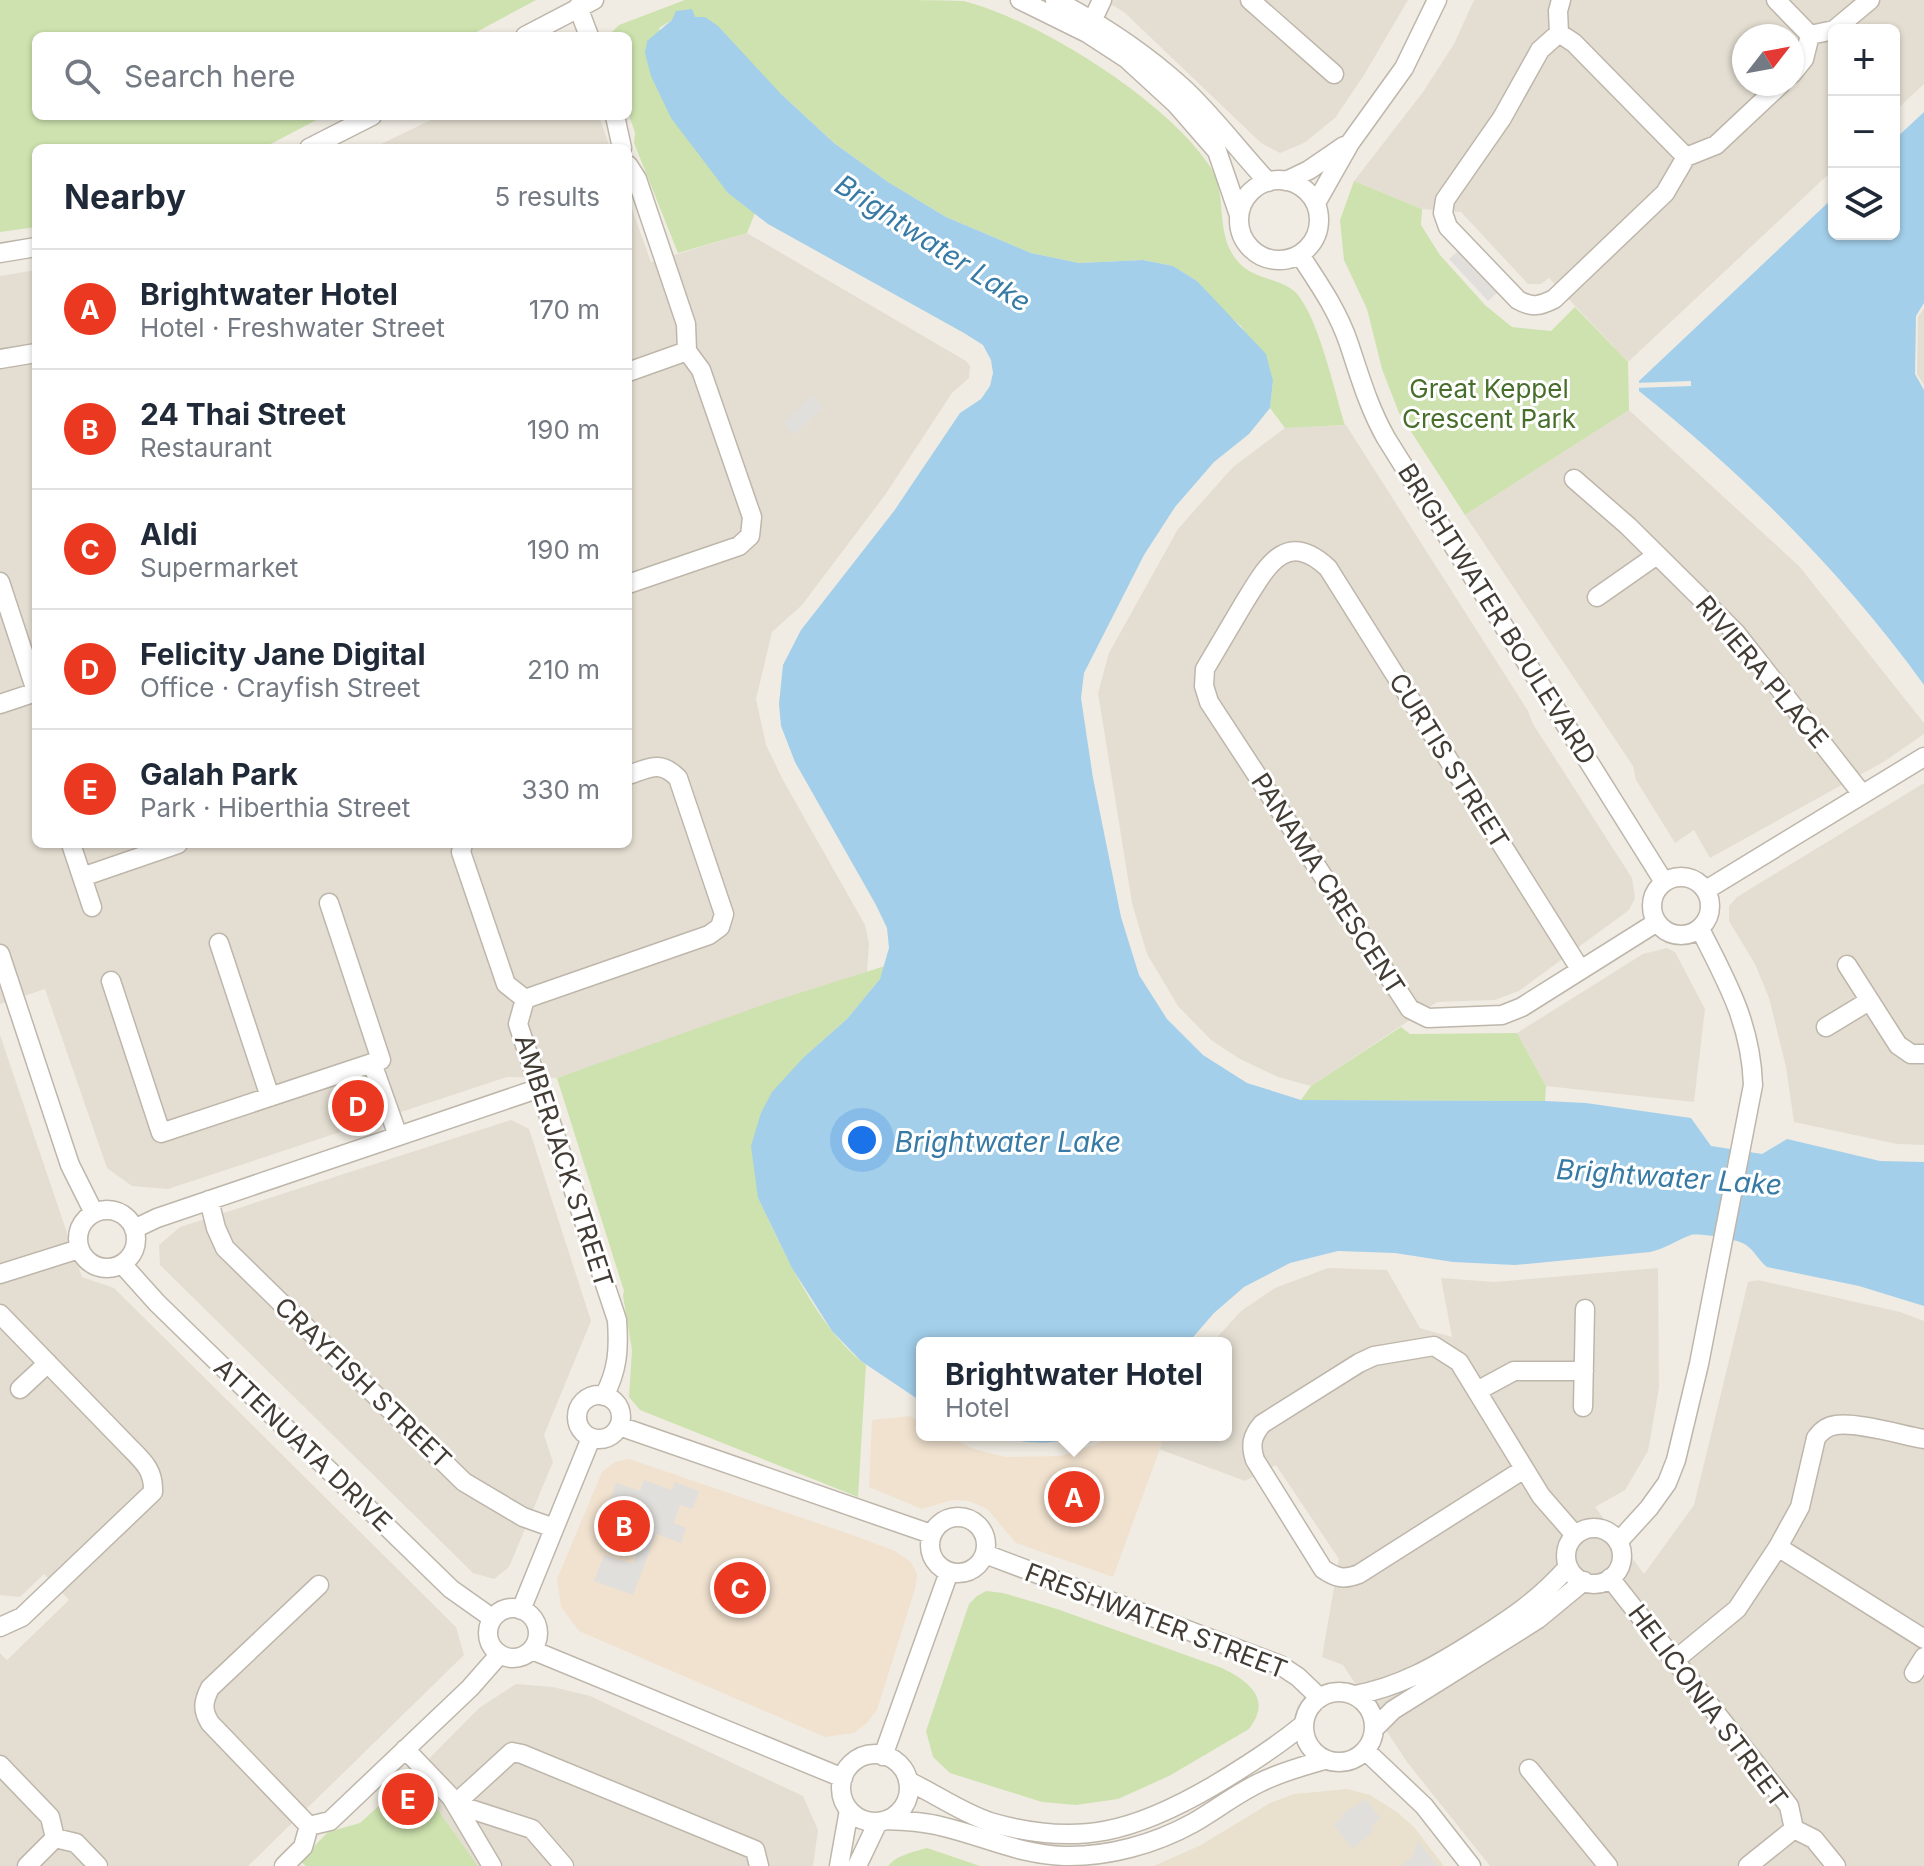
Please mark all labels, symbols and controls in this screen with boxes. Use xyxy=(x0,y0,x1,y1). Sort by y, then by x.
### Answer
north arrow xyxy=(1732,24,1804,96)
map controls xyxy=(1828,24,1900,240)
button: + xyxy=(1828,24,1900,96)
search box xyxy=(32,32,632,120)
icon: search xyxy=(60,54,104,98)
text: Search here xyxy=(124,58,296,94)
button: − xyxy=(1828,96,1900,168)
water label: Brightwater Lake xyxy=(829,167,1037,319)
button: layers xyxy=(1828,168,1900,240)
text: Nearby xyxy=(64,176,186,217)
text: 5 results xyxy=(495,181,600,212)
text: Brightwater Hotel xyxy=(140,276,398,312)
text: A xyxy=(80,294,100,325)
text: 170 m xyxy=(529,294,600,325)
text: Hotel · Freshwater Street xyxy=(140,312,445,343)
park label: Great Keppel Crescent Park xyxy=(1402,373,1576,434)
text: 24 Thai Street xyxy=(140,396,346,432)
text: B xyxy=(81,414,99,445)
text: 190 m xyxy=(527,414,600,445)
text: Restaurant xyxy=(140,432,272,463)
street label: BRIGHTWATER BOULEVARD xyxy=(1392,458,1603,770)
text: Aldi xyxy=(140,516,198,552)
text: C xyxy=(80,534,100,565)
text: 190 m xyxy=(527,534,600,565)
text: Supermarket xyxy=(140,552,298,583)
street label: RIVIERA PLACE xyxy=(1690,589,1835,754)
text: Felicity Jane Digital xyxy=(140,636,426,672)
text: D xyxy=(81,654,99,685)
text: 210 m xyxy=(527,654,600,685)
street label: CURTIS STREET xyxy=(1383,667,1516,854)
text: Office · Crayfish Street xyxy=(140,672,420,703)
text: Galah Park xyxy=(140,756,298,792)
street label: PANAMA CRESCENT xyxy=(1245,767,1412,1000)
text: E xyxy=(82,774,98,805)
text: 330 m xyxy=(521,774,600,805)
text: Park · Hiberthia Street xyxy=(140,792,410,823)
street label: AMBERJACK STREET xyxy=(509,1030,620,1291)
pin: D xyxy=(332,1076,384,1136)
your location xyxy=(842,1120,882,1160)
water label: Brightwater Lake xyxy=(895,1125,1121,1159)
water label: Brightwater Lake xyxy=(1555,1152,1783,1202)
street label: CRAYFISH STREET xyxy=(269,1290,458,1475)
popup xyxy=(916,1337,1232,1441)
street label: ATTENUATA DRIVE xyxy=(208,1352,399,1537)
text: Brightwater Hotel xyxy=(945,1356,1203,1392)
text: Hotel xyxy=(945,1392,1010,1423)
pin: A xyxy=(1048,1467,1100,1527)
pin: B xyxy=(598,1496,650,1556)
street label: FRESHWATER STREET xyxy=(1021,1556,1292,1685)
pin: C xyxy=(714,1558,766,1618)
street label: HELICONIA STREET xyxy=(1622,1598,1795,1813)
pin: E xyxy=(382,1769,434,1829)

